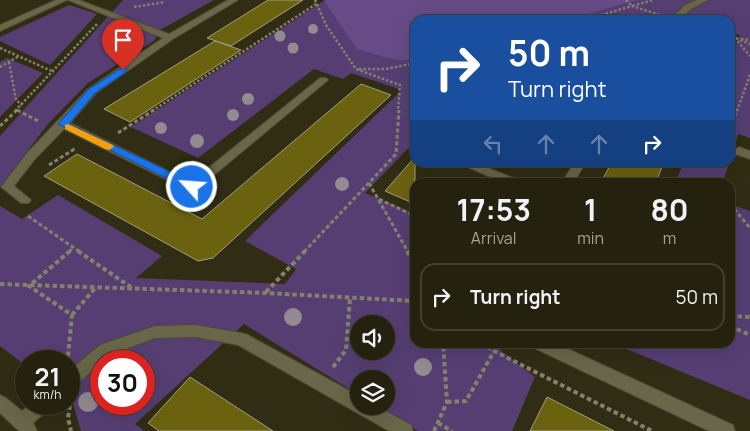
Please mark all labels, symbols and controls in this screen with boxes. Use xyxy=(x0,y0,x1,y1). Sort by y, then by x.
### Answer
pin xyxy=(102,19,144,70)
icon: arrive xyxy=(109,26,137,54)
text: 50 m xyxy=(508,29,590,77)
icon: right xyxy=(425,35,490,100)
text: Turn right xyxy=(508,74,606,104)
icon: left xyxy=(479,130,507,158)
icon: ahead xyxy=(532,130,560,158)
icon: ahead xyxy=(585,130,613,158)
icon: right xyxy=(638,130,666,158)
position arrow xyxy=(165,160,217,212)
text: 17:53 xyxy=(456,189,531,230)
text: 1 xyxy=(584,189,597,230)
text: 80 xyxy=(650,189,689,230)
text: Arrival xyxy=(471,227,516,249)
text: min xyxy=(577,227,604,249)
text: m xyxy=(663,227,676,249)
icon: right xyxy=(427,283,455,311)
text: Turn right xyxy=(470,284,560,310)
text: 50 m xyxy=(676,284,718,310)
map controls xyxy=(350,315,395,415)
button: sound xyxy=(350,315,395,360)
speed limit sign: 30 xyxy=(90,350,155,415)
text: 21 xyxy=(35,359,60,394)
button: layers xyxy=(350,370,395,415)
text: km/h xyxy=(34,386,61,403)

